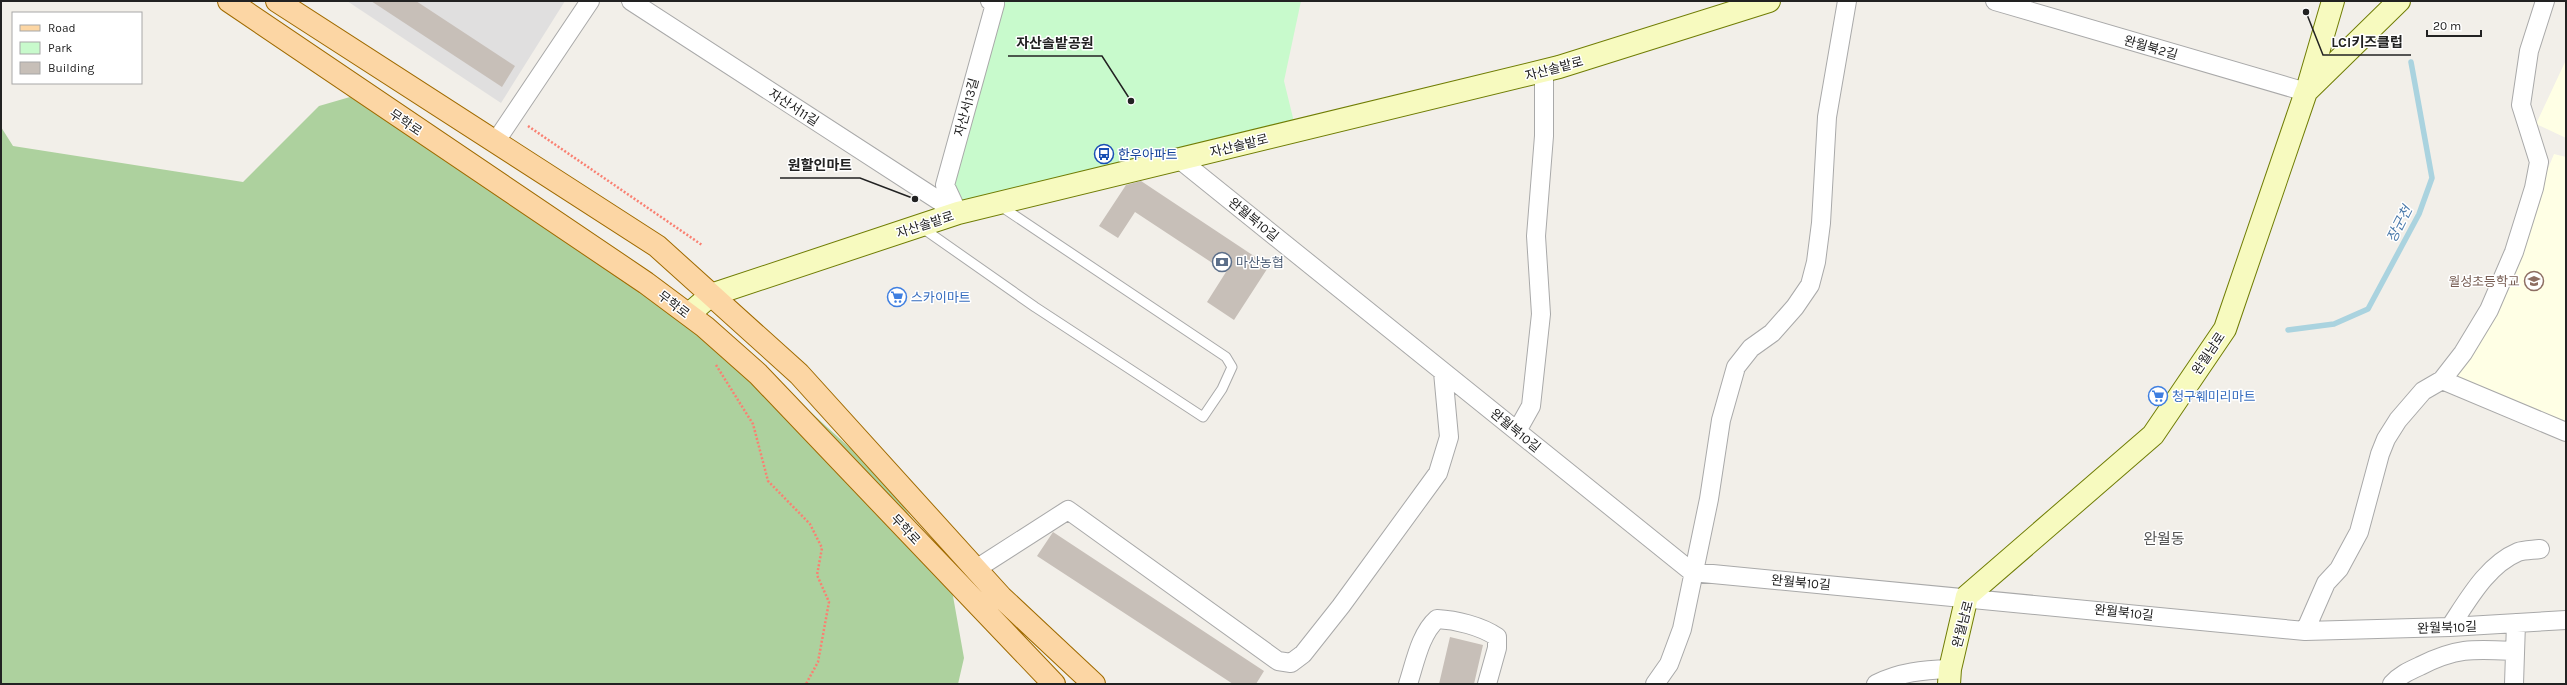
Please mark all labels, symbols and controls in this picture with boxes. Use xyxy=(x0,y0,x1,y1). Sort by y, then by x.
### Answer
legend xyxy=(12,12,142,84)
scale bar xyxy=(2427,12,2481,38)
text: 20 m xyxy=(2433,19,2461,33)
text: Road xyxy=(48,21,76,35)
callout: LCI키즈클럽 xyxy=(2323,29,2411,55)
callout: 자산솔밭공원 xyxy=(1008,30,1102,56)
street label: 완월북2길 xyxy=(2122,33,2180,62)
text: LCI키즈클럽 xyxy=(2331,34,2403,51)
text: 자산솔밭공원 xyxy=(1016,35,1094,52)
text: Park xyxy=(48,41,73,55)
street label: 자산솔밭로 xyxy=(1523,53,1585,83)
text: Building xyxy=(48,61,95,75)
street label: 자산서13길 xyxy=(951,76,981,138)
street label: 자산서11길 xyxy=(766,86,821,129)
street label: 무학로 xyxy=(387,106,425,139)
street label: 자산솔밭로 xyxy=(1208,131,1270,160)
bus stop icon: 한우아파트 xyxy=(1093,143,1115,165)
place label: 한우아파트 xyxy=(1118,147,1178,162)
callout: 원할인마트 xyxy=(780,152,860,178)
text: 원할인마트 xyxy=(788,157,852,174)
street label: 완월북10길 xyxy=(1226,195,1282,244)
water label: 장군천 xyxy=(2383,202,2416,245)
street label: 자산솔밭로 xyxy=(894,208,956,241)
bank icon: 마산농협 xyxy=(1211,251,1233,273)
place label: 마산농협 xyxy=(1236,255,1284,270)
school or university icon: 월성초등학교 xyxy=(2523,270,2545,292)
place label: 월성초등학교 xyxy=(2448,274,2520,289)
supermarket icon: 스카이마트 xyxy=(886,286,908,308)
street label: 무학로 xyxy=(655,288,693,321)
place label: 스카이마트 xyxy=(911,290,971,305)
street label: 완월남로 xyxy=(2189,329,2228,377)
supermarket icon: 청구훼미리마트 xyxy=(2147,385,2169,407)
place label: 청구훼미리마트 xyxy=(2172,389,2256,404)
street label: 완월북10길 xyxy=(1488,406,1544,455)
street label: 무학로 xyxy=(888,511,923,548)
district label: 완월동 xyxy=(2143,530,2185,548)
street label: 완월북10길 xyxy=(1770,572,1831,593)
street label: 완월남로 xyxy=(1949,599,1976,649)
street label: 완월북10길 xyxy=(2093,602,2154,623)
street label: 완월북10길 xyxy=(2417,619,2477,636)

